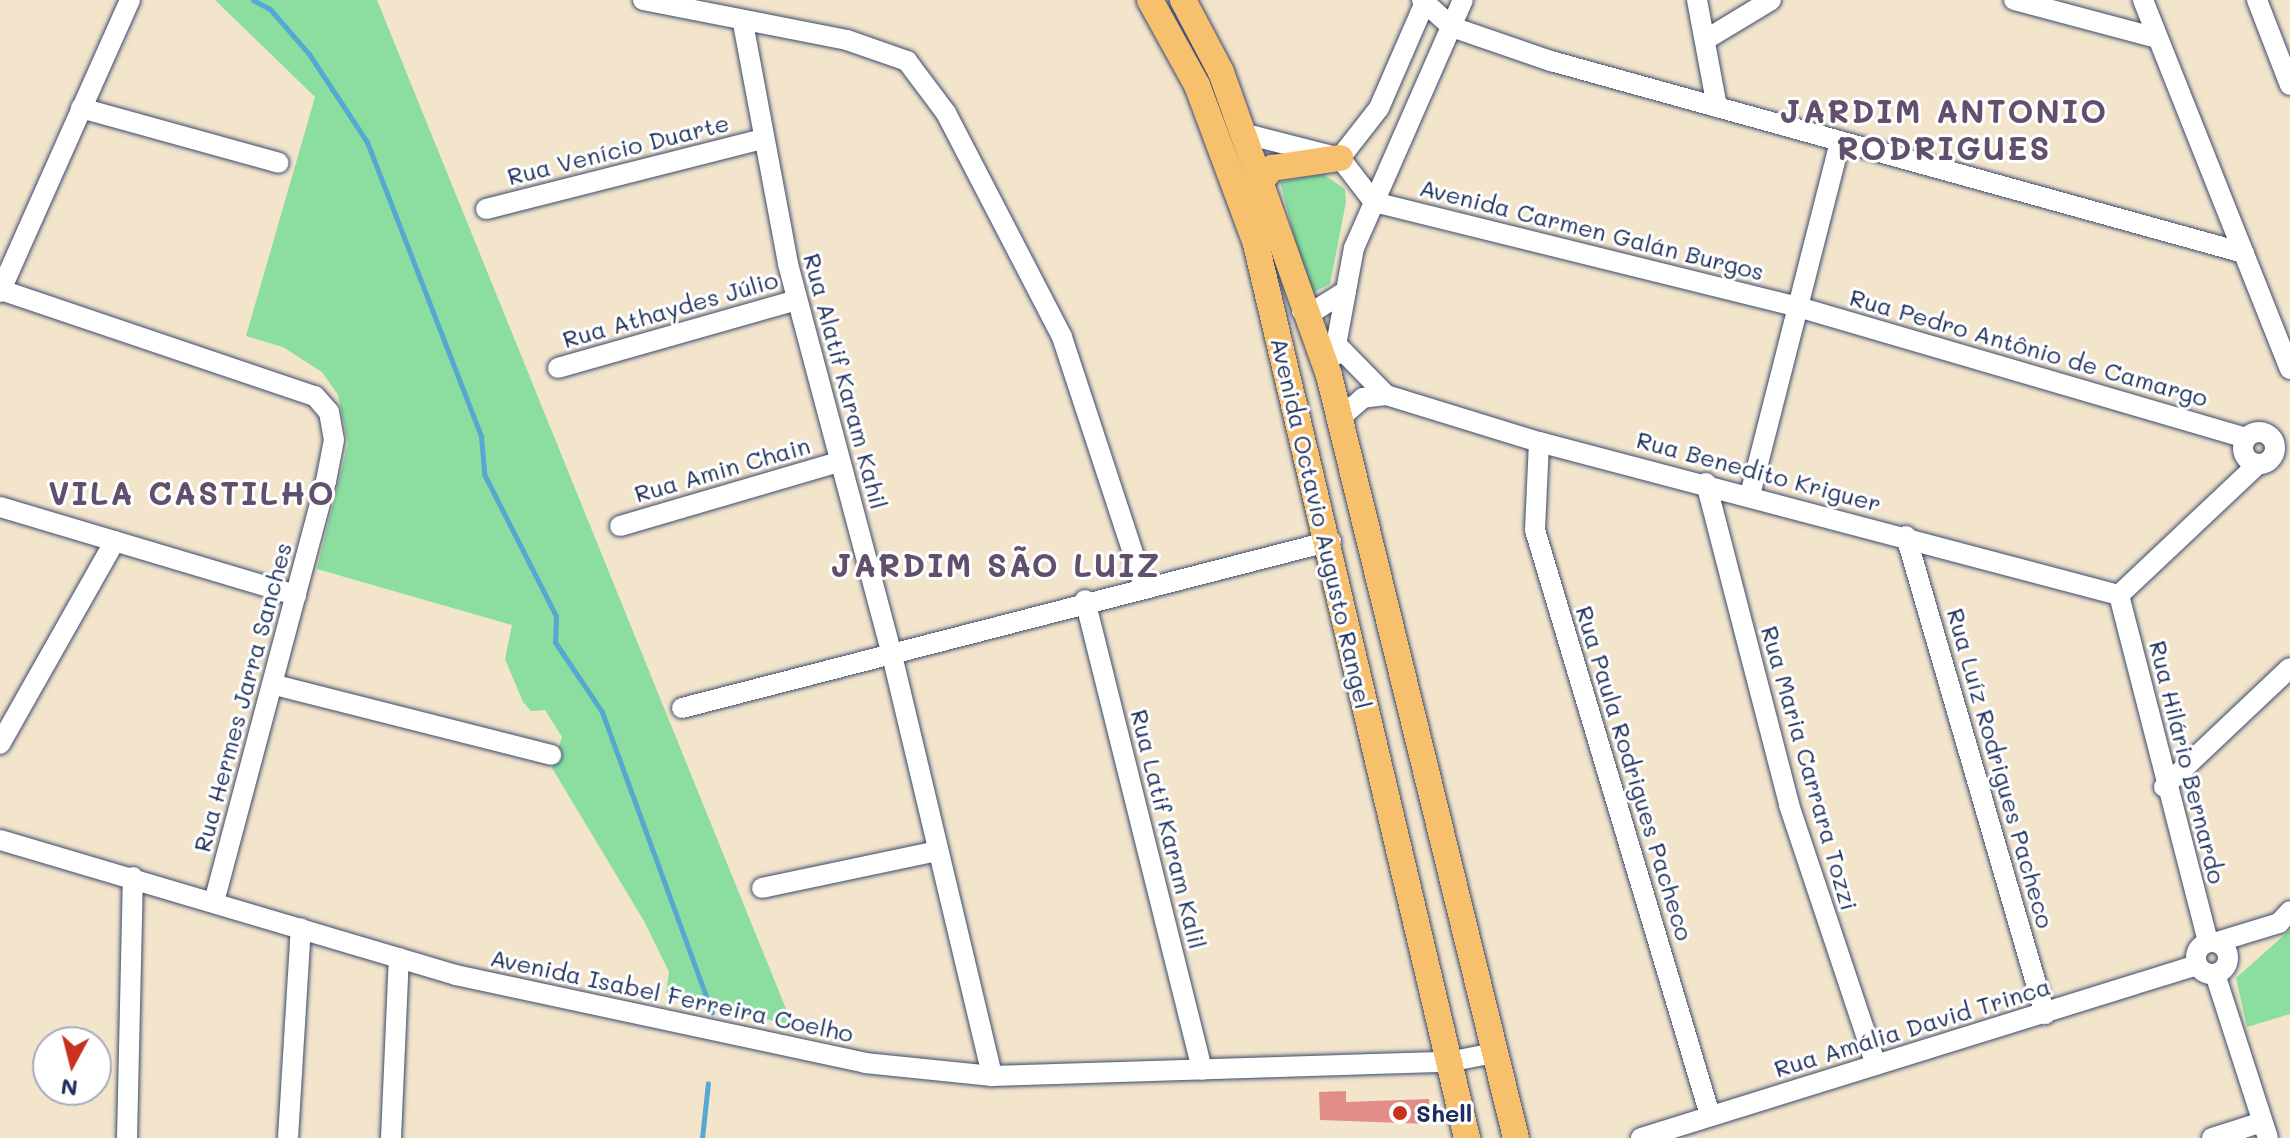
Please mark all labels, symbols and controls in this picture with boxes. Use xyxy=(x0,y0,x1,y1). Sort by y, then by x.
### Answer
district label: JARDIM ANTONIO RODRIGUES xyxy=(1780,92,2108,167)
street label: Rua Venício Duarte xyxy=(504,107,732,191)
street label: Avenida Carmen Galán Burgos xyxy=(1417,172,1767,286)
street label: Rua Alatif Karam Kahil xyxy=(798,250,894,512)
street label: Rua Athaydes Júlio xyxy=(559,264,781,354)
street label: Rua Pedro Antônio de Camargo xyxy=(1847,282,2211,412)
street label: Avenida Octavio Augusto Rangel xyxy=(1265,335,1379,711)
street label: Rua Benedito Kriguer xyxy=(1634,424,1884,518)
street label: Rua Amin Chain xyxy=(631,430,813,508)
district label: VILA CASTILHO xyxy=(48,473,336,511)
street label: Rua Hermes Jarra Sanches xyxy=(187,539,297,855)
district label: JARDIM SÃO LUIZ xyxy=(831,545,1161,583)
street label: Rua Paula Rodrigues Pacheco xyxy=(1570,602,1700,944)
street label: Rua Luíz Rodrigues Pacheco xyxy=(1941,605,2061,931)
street label: Rua Maria Carrara Tozzi xyxy=(1756,622,1864,914)
street label: Rua Hilário Bernardo xyxy=(2144,638,2232,886)
street label: Rua Latif Karam Kalil xyxy=(1125,706,1213,952)
street label: Avenida Isabel Ferreira Coelho xyxy=(488,942,856,1048)
street label: Rua Amália David Trinca xyxy=(1770,971,2054,1083)
north arrow xyxy=(32,1026,112,1106)
text: N xyxy=(59,1073,79,1104)
place label: Shell xyxy=(1416,1099,1472,1127)
marker: Shell xyxy=(1391,1104,1409,1122)

